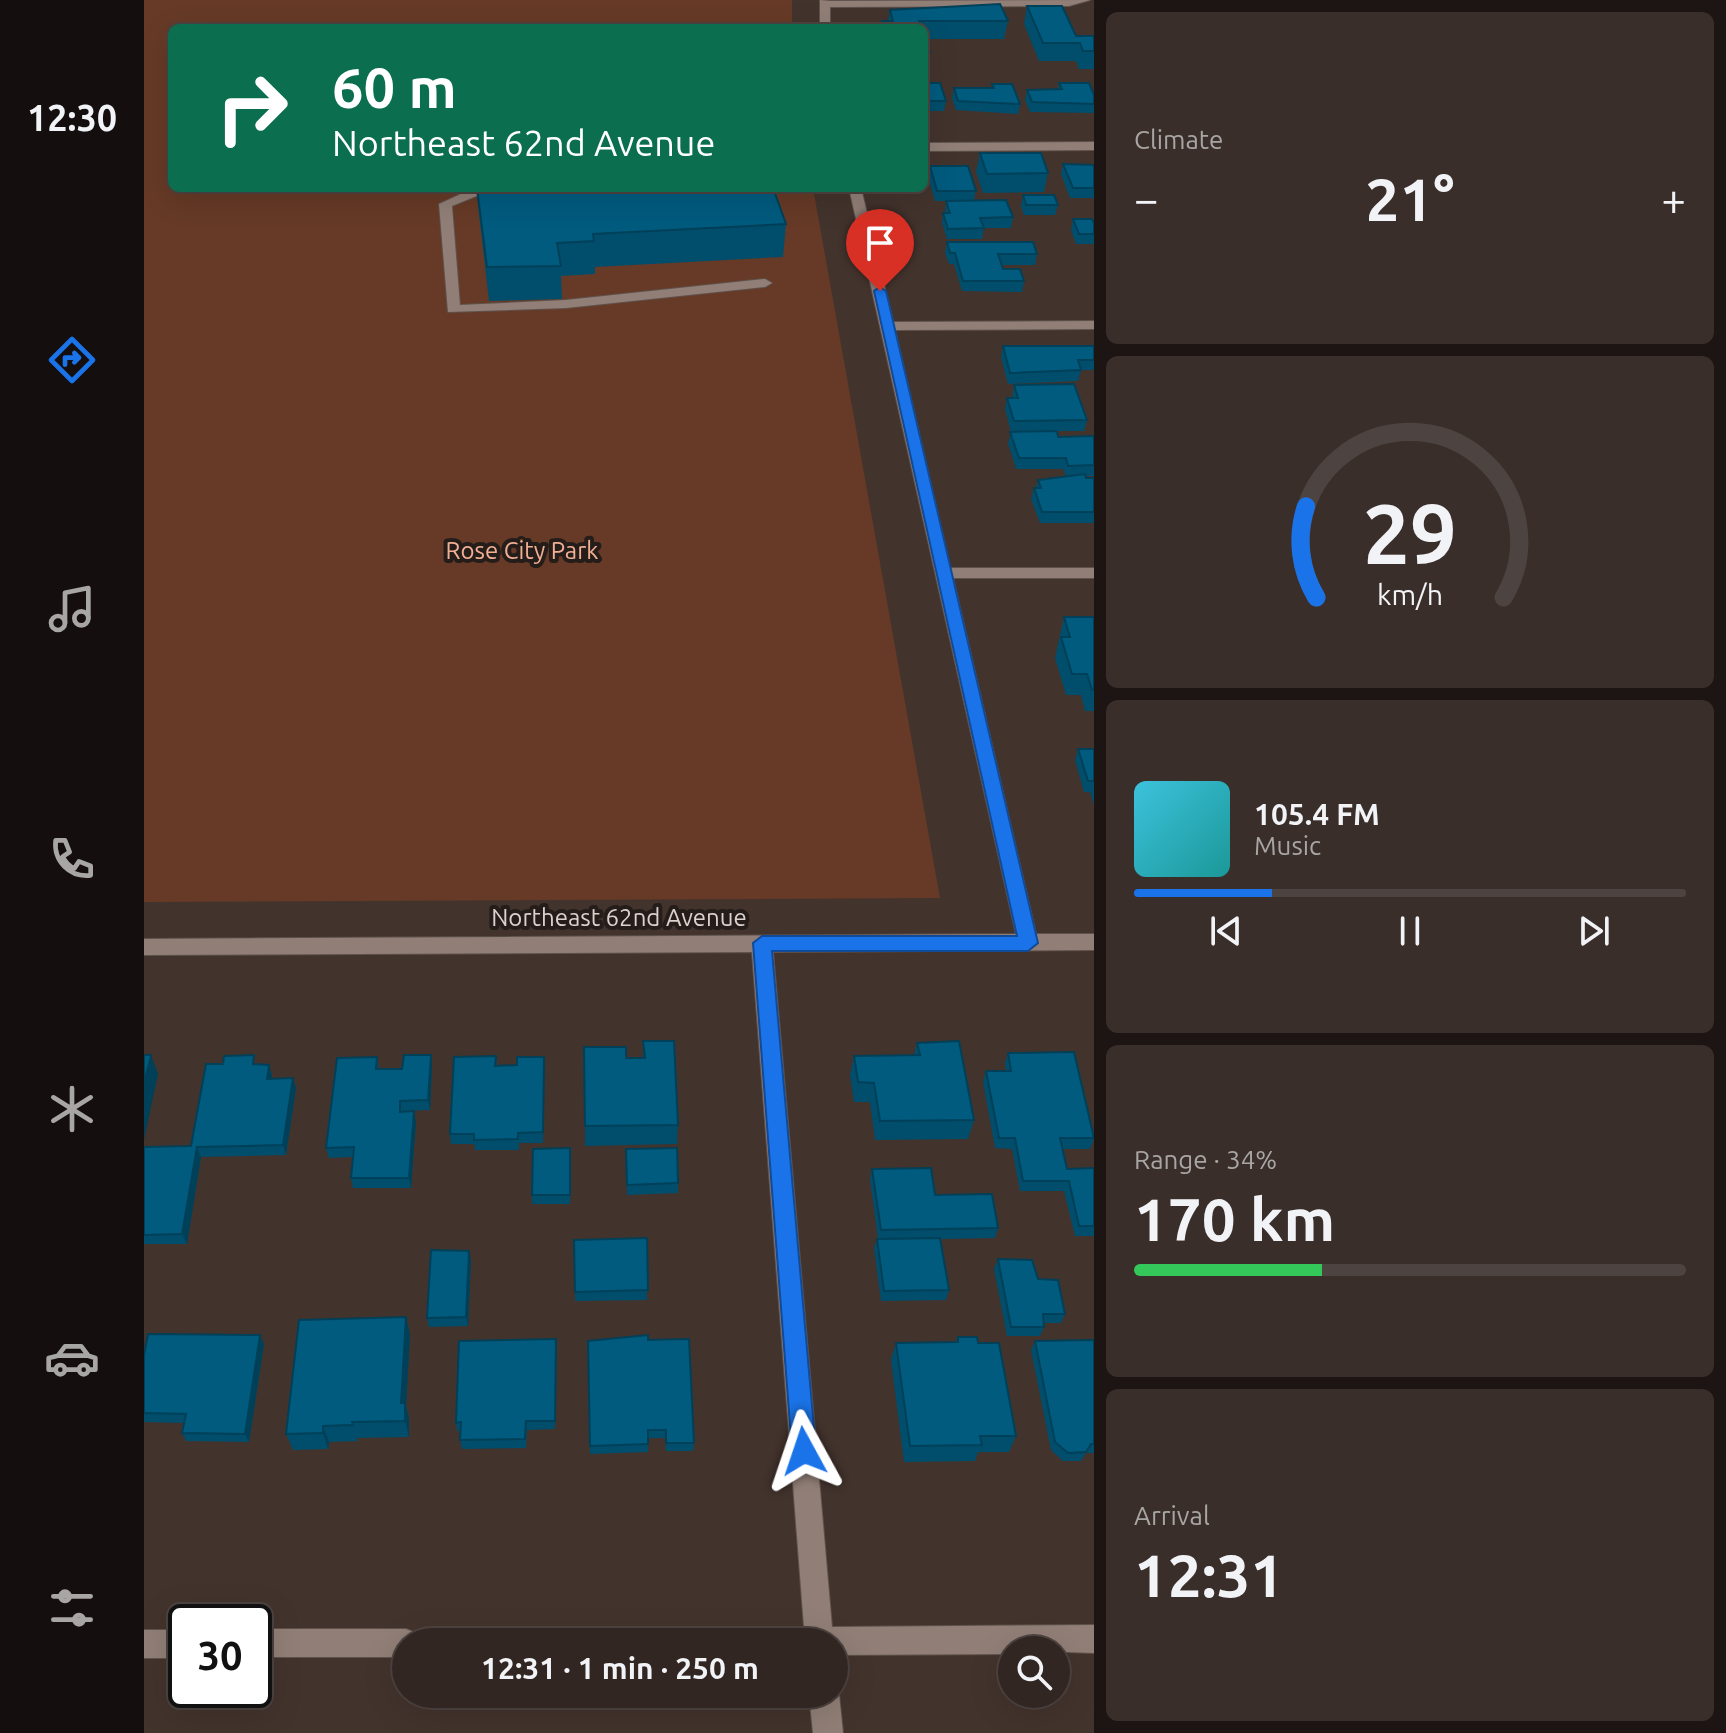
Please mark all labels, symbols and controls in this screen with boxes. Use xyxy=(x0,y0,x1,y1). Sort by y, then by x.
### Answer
icon: right xyxy=(200,56,304,160)
text: 60 m xyxy=(332,56,457,119)
text: 12:30 xyxy=(27,97,117,138)
text: Northeast 62nd Avenue xyxy=(332,122,715,163)
text: Climate xyxy=(1134,125,1223,154)
text: 21° xyxy=(1366,165,1454,232)
text: − xyxy=(1134,174,1159,223)
text: + xyxy=(1661,174,1686,223)
pin xyxy=(846,209,914,291)
icon: arrive xyxy=(858,221,902,265)
icon: directions xyxy=(44,332,100,388)
text: 29 xyxy=(1363,486,1457,580)
park label: Rose City Park xyxy=(446,537,598,564)
text: km/h xyxy=(1377,578,1443,610)
icon: music xyxy=(44,581,100,637)
text: 105.4 FM xyxy=(1254,797,1380,831)
icon: phone xyxy=(44,831,100,887)
text: Music xyxy=(1254,831,1321,860)
street label: Northeast 62nd Avenue xyxy=(491,904,747,931)
icon: previous xyxy=(1204,909,1248,953)
icon: pause xyxy=(1388,909,1432,953)
icon: next xyxy=(1572,909,1616,953)
icon: climate xyxy=(44,1081,100,1137)
text: Range · 34% xyxy=(1134,1145,1277,1174)
text: 170 km xyxy=(1134,1185,1335,1252)
icon: car xyxy=(44,1330,100,1386)
position arrow xyxy=(762,1409,846,1493)
text: Arrival xyxy=(1134,1501,1210,1530)
text: 12:31 xyxy=(1134,1541,1284,1608)
icon: filters xyxy=(44,1580,100,1636)
speed limit sign: 30 xyxy=(168,1604,272,1708)
map controls xyxy=(998,1636,1070,1708)
button: search xyxy=(998,1636,1070,1708)
text: 12:31 · 1 min · 250 m xyxy=(481,1651,759,1685)

